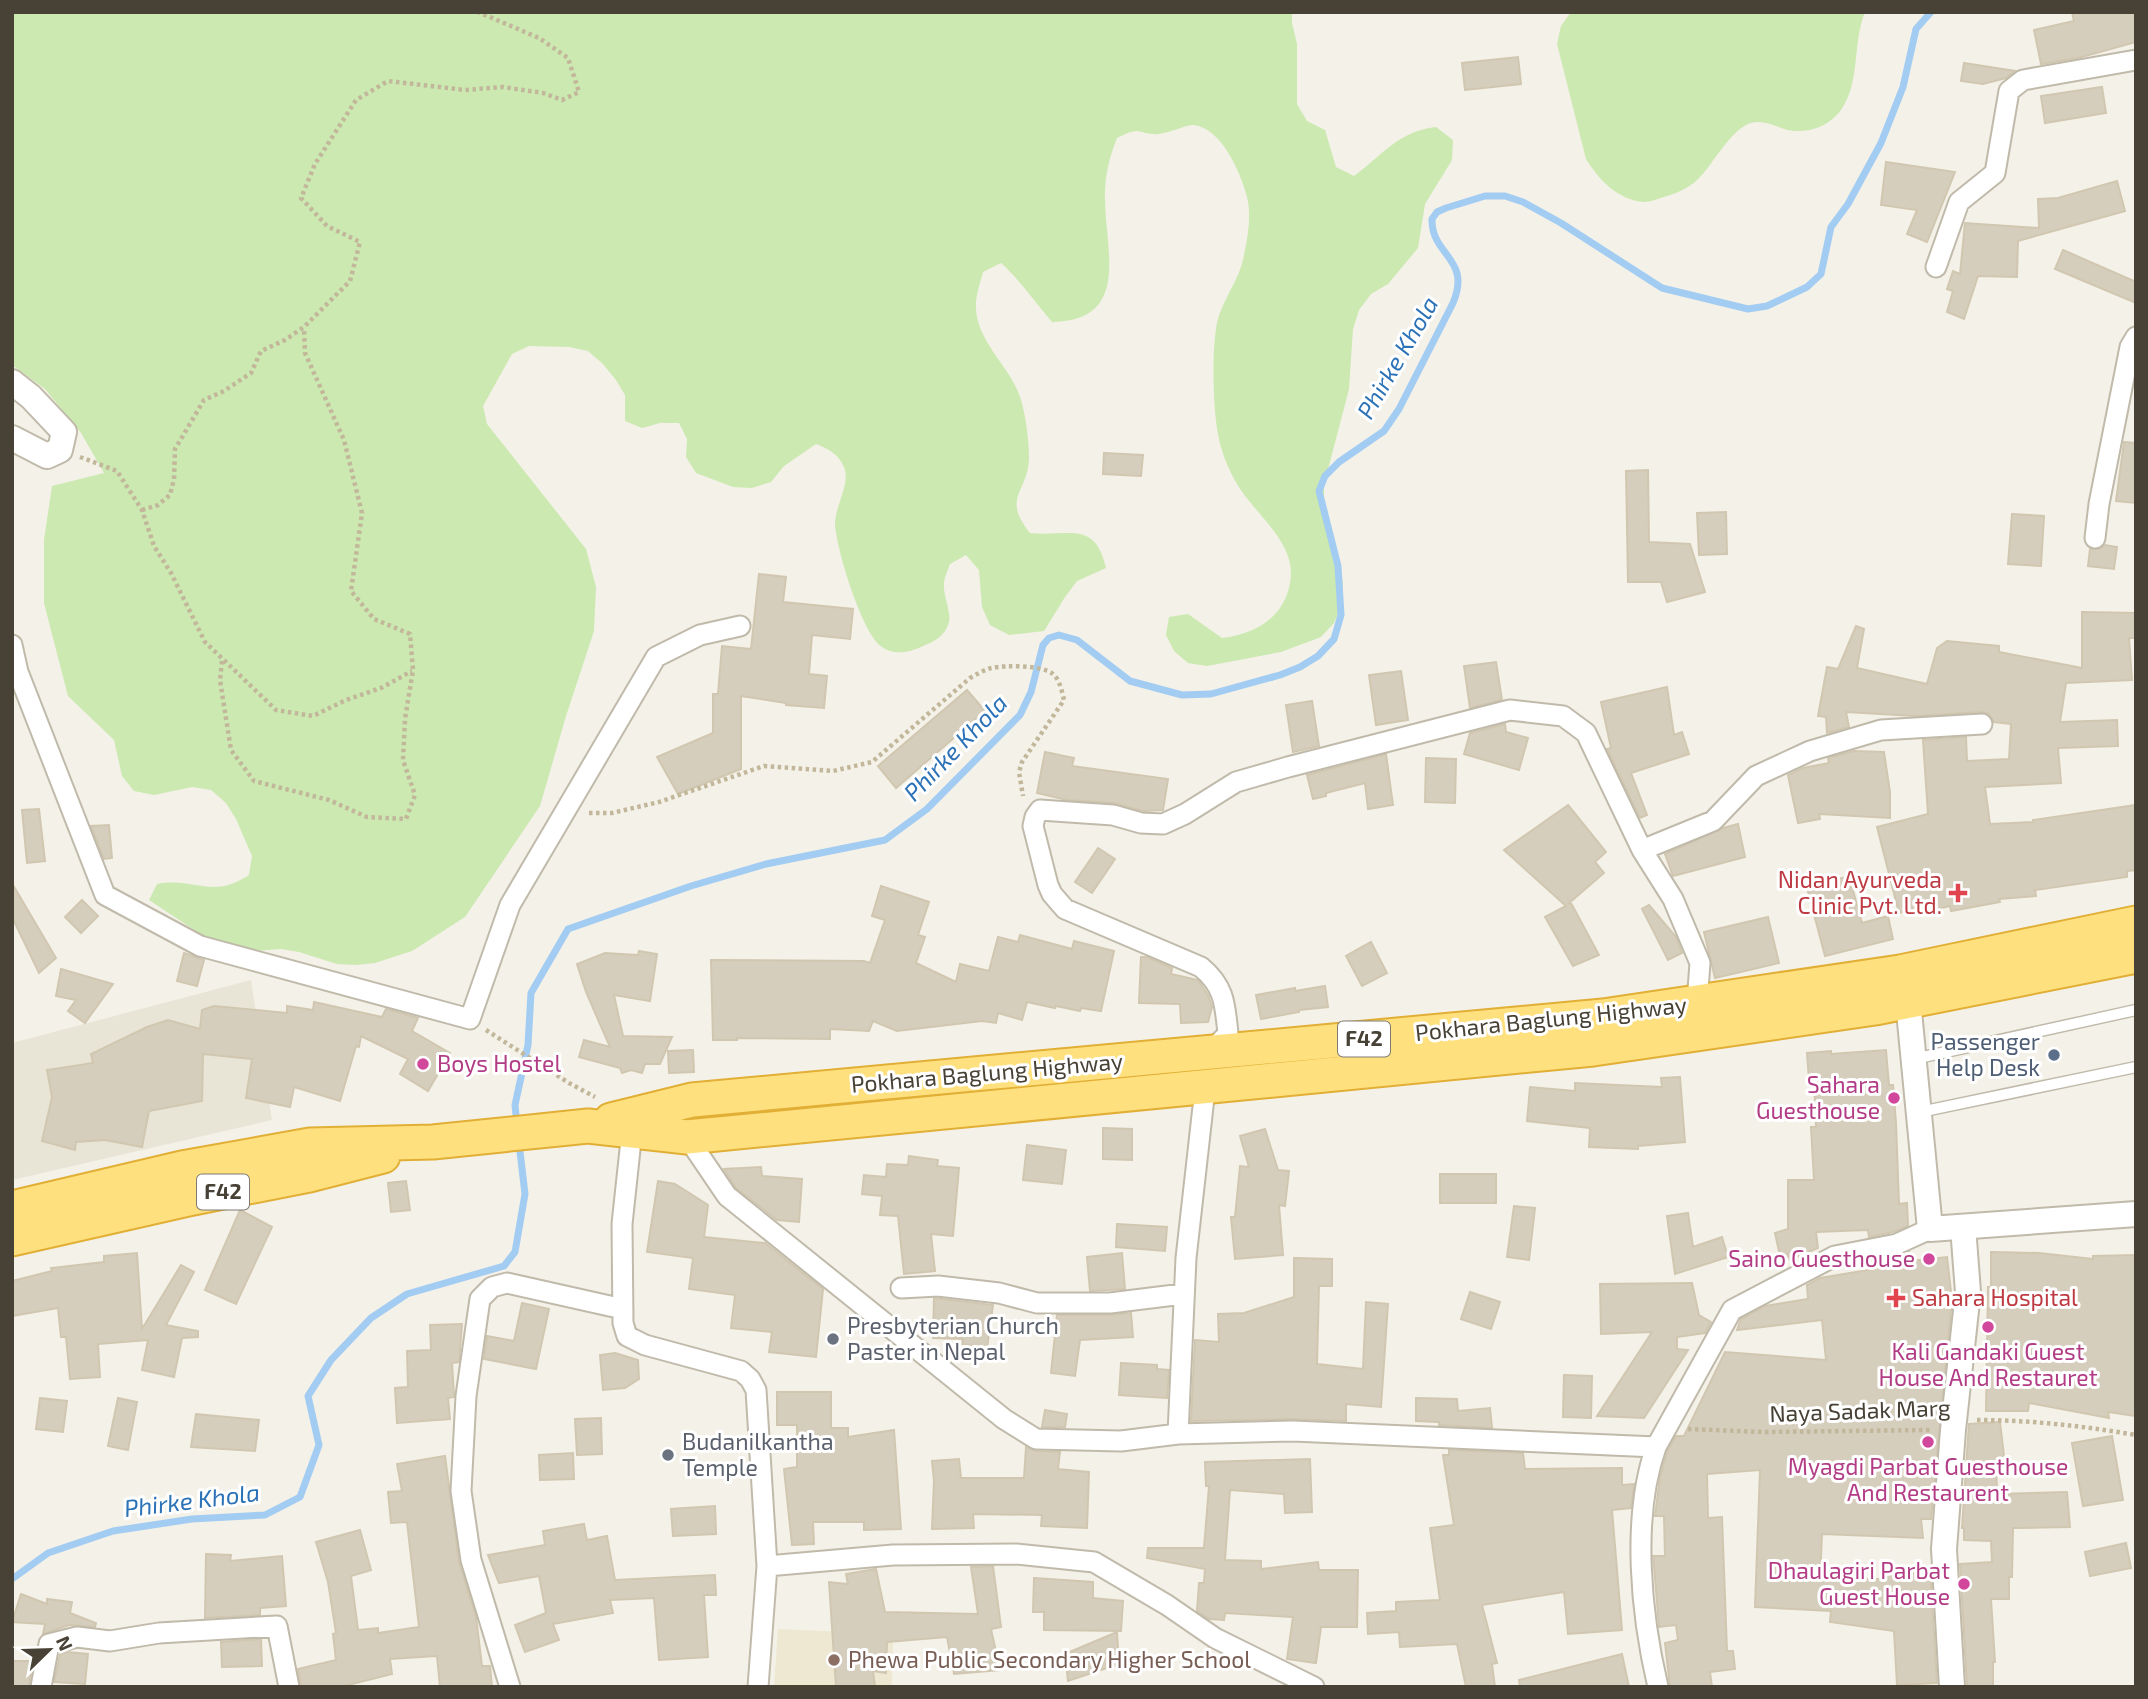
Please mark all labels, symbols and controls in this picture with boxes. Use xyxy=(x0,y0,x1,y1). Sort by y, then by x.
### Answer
water label: Phirke Khola xyxy=(1350,291,1443,424)
water label: Phirke Khola xyxy=(897,688,1013,806)
place label: Nidan Ayurveda Clinic Pvt. Ltd. xyxy=(1778,865,1942,919)
marker: Nidan Ayurveda Clinic Pvt. Ltd. xyxy=(1948,883,1968,903)
street label: Pokhara Baglung Highway xyxy=(1414,990,1688,1046)
road number: F42 xyxy=(1338,1021,1390,1056)
place label: Passenger Help Desk xyxy=(1930,1027,2040,1081)
street label: Pokhara Baglung Highway xyxy=(850,1046,1124,1098)
marker: Passenger Help Desk xyxy=(2046,1047,2062,1063)
place label: Boys Hostel xyxy=(437,1049,561,1077)
marker: Boys Hostel xyxy=(415,1056,431,1072)
place label: Sahara Guesthouse xyxy=(1756,1070,1880,1124)
marker: Sahara Guesthouse xyxy=(1886,1090,1902,1106)
road number: F42 xyxy=(197,1174,249,1210)
place label: Saino Guesthouse xyxy=(1728,1244,1915,1272)
marker: Saino Guesthouse xyxy=(1921,1251,1937,1267)
place label: Sahara Hospital xyxy=(1912,1283,2078,1311)
marker: Sahara Hospital xyxy=(1886,1288,1906,1308)
place label: Presbyterian Church Paster in Nepal xyxy=(847,1311,1059,1365)
marker: Kali Gandaki Guest House And Restauret xyxy=(1980,1319,1996,1335)
marker: Presbyterian Church Paster in Nepal xyxy=(825,1331,841,1347)
place label: Kali Gandaki Guest House And Restauret xyxy=(1879,1337,2098,1391)
street label: Naya Sadak Marg xyxy=(1769,1393,1951,1427)
place label: Budanilkantha Temple xyxy=(682,1427,834,1481)
marker: Myagdi Parbat Guesthouse And Restaurent xyxy=(1920,1434,1936,1450)
marker: Budanilkantha Temple xyxy=(660,1447,676,1463)
place label: Myagdi Parbat Guesthouse And Restaurent xyxy=(1788,1452,2068,1506)
water label: Phirke Khola xyxy=(122,1477,261,1522)
place label: Dhaulagiri Parbat Guest House xyxy=(1768,1556,1950,1610)
marker: Dhaulagiri Parbat Guest House xyxy=(1956,1576,1972,1592)
north arrow xyxy=(14,1615,84,1685)
text: N xyxy=(52,1632,78,1654)
place label: Phewa Public Secondary Higher School xyxy=(848,1645,1251,1673)
marker: Phewa Public Secondary Higher School xyxy=(826,1652,842,1668)

